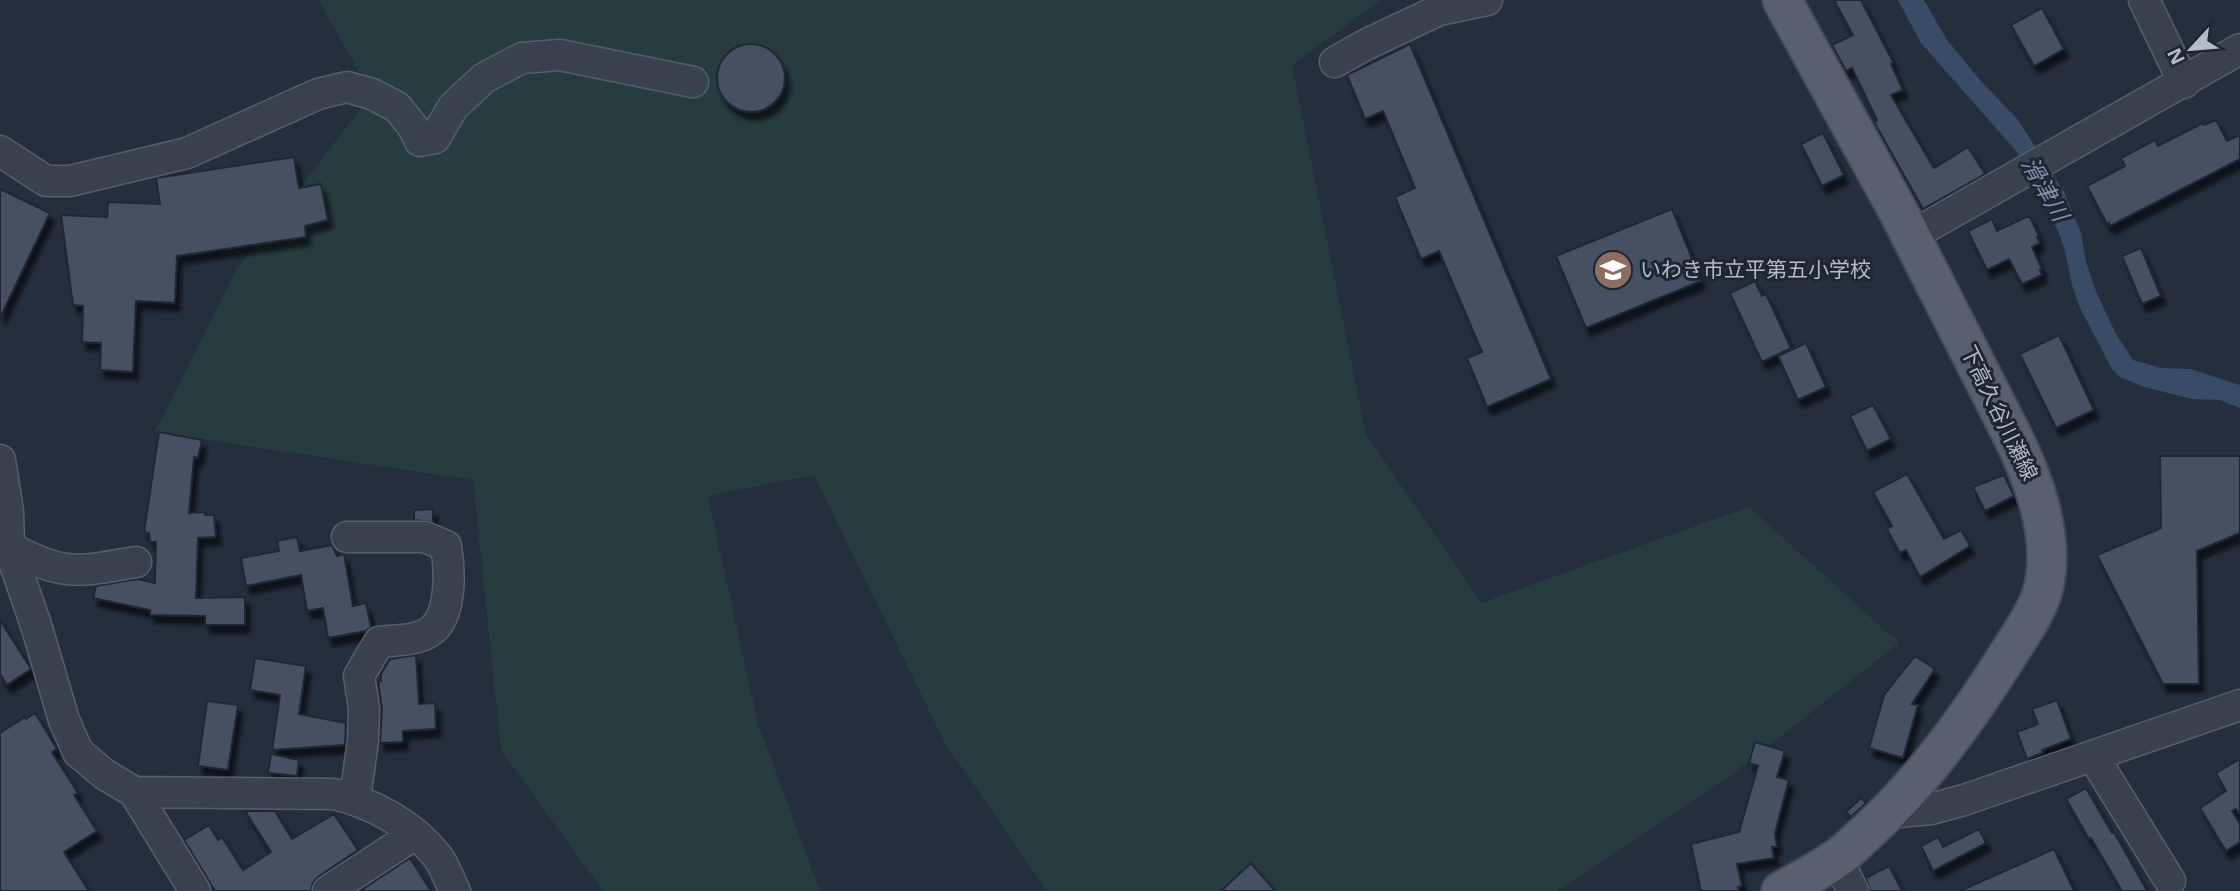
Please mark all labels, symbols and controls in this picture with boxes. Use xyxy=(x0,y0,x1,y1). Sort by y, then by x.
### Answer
north arrow xyxy=(2156,14,2226,84)
text: N xyxy=(2161,44,2191,69)
water label: 滑津川 xyxy=(2015,151,2078,229)
school or university icon: いわき市立平第五小学校 xyxy=(1592,249,1634,291)
place label: いわき市立平第五小学校 xyxy=(1640,255,1871,283)
street label: 下高久谷川瀬線 xyxy=(1955,340,2045,485)

